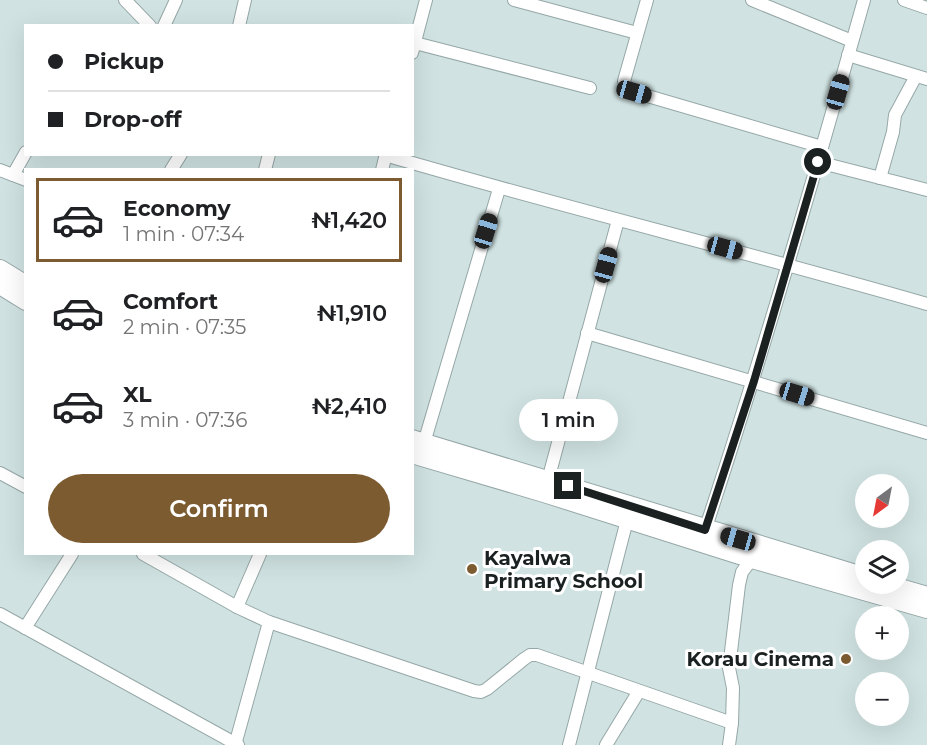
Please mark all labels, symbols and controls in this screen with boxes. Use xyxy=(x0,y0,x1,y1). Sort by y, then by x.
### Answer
text: Pickup xyxy=(84,48,164,75)
car xyxy=(824,72,852,112)
car xyxy=(614,78,654,106)
text: Drop-off xyxy=(84,106,182,133)
route start xyxy=(804,148,831,175)
icon: car xyxy=(51,193,105,247)
text: Economy xyxy=(123,195,231,222)
text: ₦1,420 xyxy=(311,207,387,234)
car xyxy=(472,211,500,251)
text: 1 min · 07:34 xyxy=(123,222,244,246)
car xyxy=(705,235,745,261)
car xyxy=(593,245,619,285)
icon: car xyxy=(51,286,105,340)
text: Comfort xyxy=(123,288,218,315)
text: ₦1,910 xyxy=(317,300,387,327)
text: 2 min · 07:35 xyxy=(123,315,246,339)
icon: car xyxy=(51,379,105,433)
car xyxy=(777,380,817,408)
text: XL xyxy=(123,381,152,408)
text: ₦2,410 xyxy=(312,393,387,420)
callout: 1 min xyxy=(518,399,618,441)
text: 3 min · 07:36 xyxy=(123,408,247,432)
text: 1 min xyxy=(542,408,595,432)
route end xyxy=(554,472,581,499)
button: Confirm xyxy=(48,474,390,543)
north arrow xyxy=(855,474,909,528)
map controls xyxy=(855,474,909,726)
car xyxy=(718,525,758,553)
button: layers xyxy=(855,540,909,594)
place label: Kayalwa Primary School xyxy=(484,546,643,593)
marker: Kayalwa Primary School xyxy=(465,562,479,576)
button: + xyxy=(855,606,909,660)
place label: Korau Cinema xyxy=(687,647,834,671)
marker: Korau Cinema xyxy=(839,652,853,666)
button: − xyxy=(855,672,909,726)

